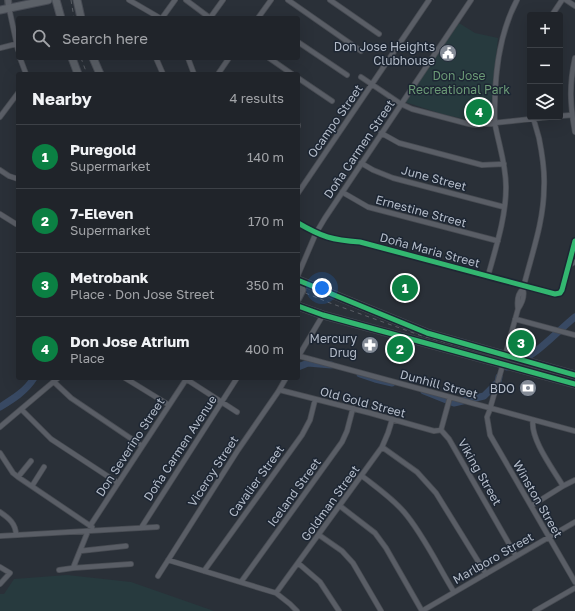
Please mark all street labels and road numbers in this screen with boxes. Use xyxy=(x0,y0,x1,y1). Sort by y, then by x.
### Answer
street label: Ocampo Street xyxy=(304,81,366,160)
street label: Doña Carmen Street xyxy=(320,97,398,201)
street label: June Street xyxy=(400,162,468,194)
street label: Ernestine Street xyxy=(374,192,468,230)
street label: Doña Maria Street xyxy=(378,229,482,271)
street label: Dunhill Street xyxy=(398,366,480,402)
street label: Old Gold Street xyxy=(318,383,408,421)
street label: Doña Carmen Avenue xyxy=(140,392,220,504)
street label: Don Severino Street xyxy=(92,395,168,499)
street label: Viceroy Street xyxy=(185,433,242,509)
street label: Viking Street xyxy=(455,436,505,508)
street label: Cavalier Street xyxy=(225,442,287,520)
street label: Iceland Street xyxy=(264,455,324,529)
street label: Winston Street xyxy=(510,458,566,540)
street label: Goldman Street xyxy=(297,462,363,544)
street label: Marlboro Street xyxy=(450,529,536,587)

